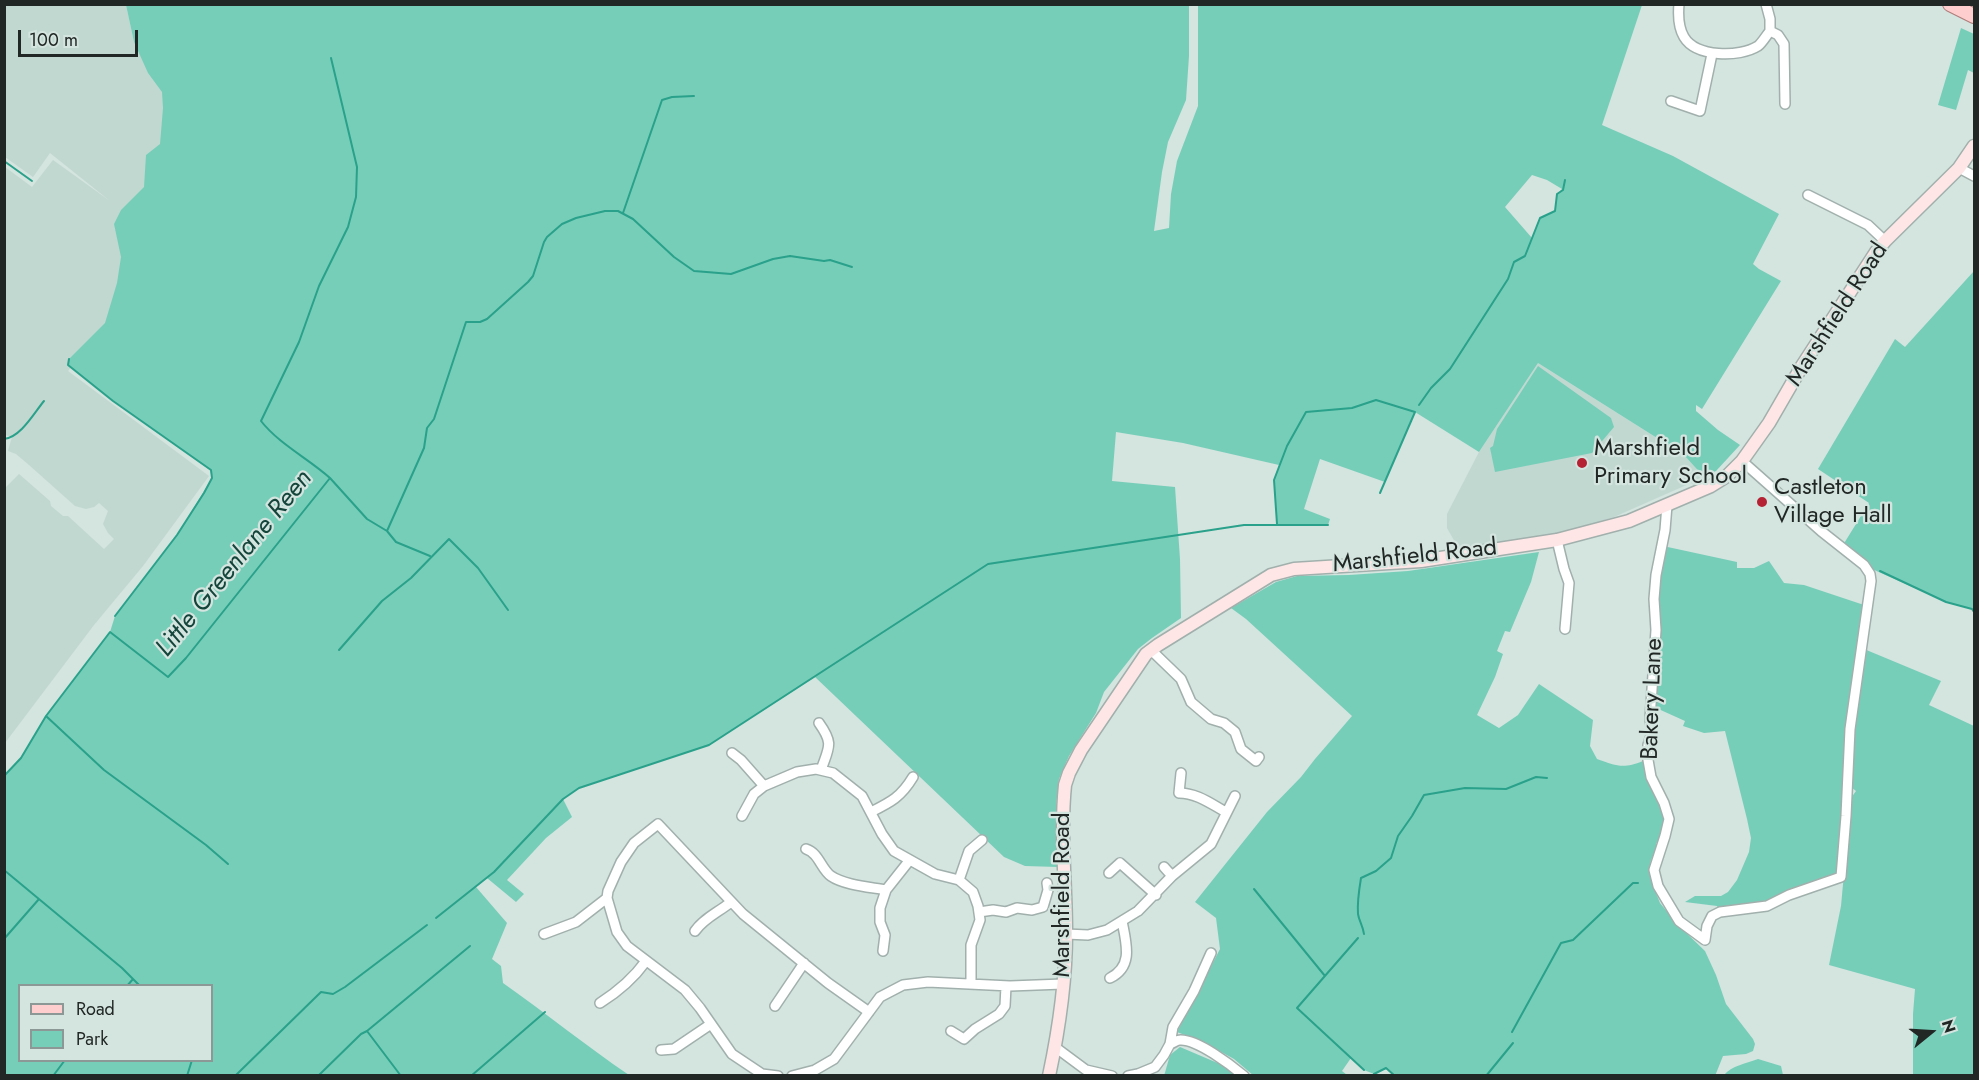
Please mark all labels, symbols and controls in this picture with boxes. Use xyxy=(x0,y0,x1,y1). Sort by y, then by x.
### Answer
scale bar xyxy=(21,18,141,56)
text: 100 m xyxy=(29,27,78,53)
street label: Marshfield Road xyxy=(1781,238,1895,392)
place label: Marshfield Primary School xyxy=(1594,435,1747,491)
marker: Marshfield Primary School xyxy=(1575,456,1589,470)
water label: Little Greenlane Reen xyxy=(150,464,320,664)
place label: Castleton Village Hall xyxy=(1774,474,1892,530)
marker: Castleton Village Hall xyxy=(1755,495,1769,509)
street label: Marshfield Road xyxy=(1331,534,1499,580)
street label: Bakery Lane xyxy=(1636,638,1670,760)
street label: Marshfield Road xyxy=(1049,812,1077,978)
legend xyxy=(18,984,213,1062)
text: Road xyxy=(76,996,115,1022)
north arrow xyxy=(1901,1002,1961,1062)
text: N xyxy=(1936,1017,1961,1036)
text: Park xyxy=(76,1026,108,1052)

